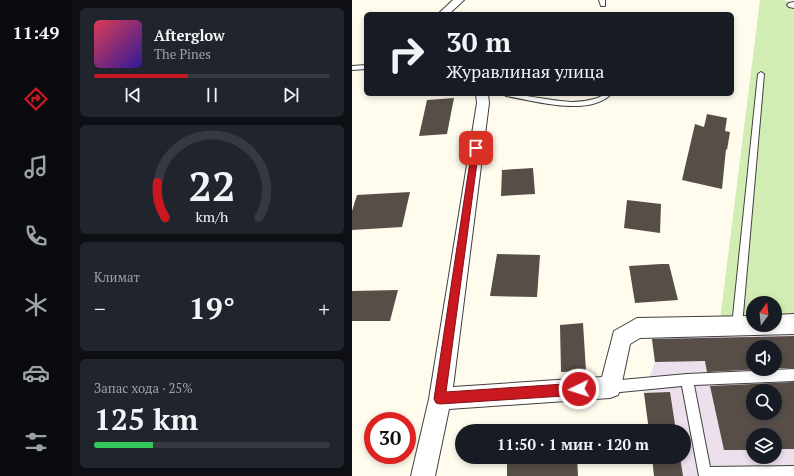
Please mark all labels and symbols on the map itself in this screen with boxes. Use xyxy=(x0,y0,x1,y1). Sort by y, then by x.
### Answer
pin xyxy=(459,131,493,165)
north arrow xyxy=(746,296,782,332)
position arrow xyxy=(558,368,600,410)
speed limit sign: 30 xyxy=(364,412,416,464)

